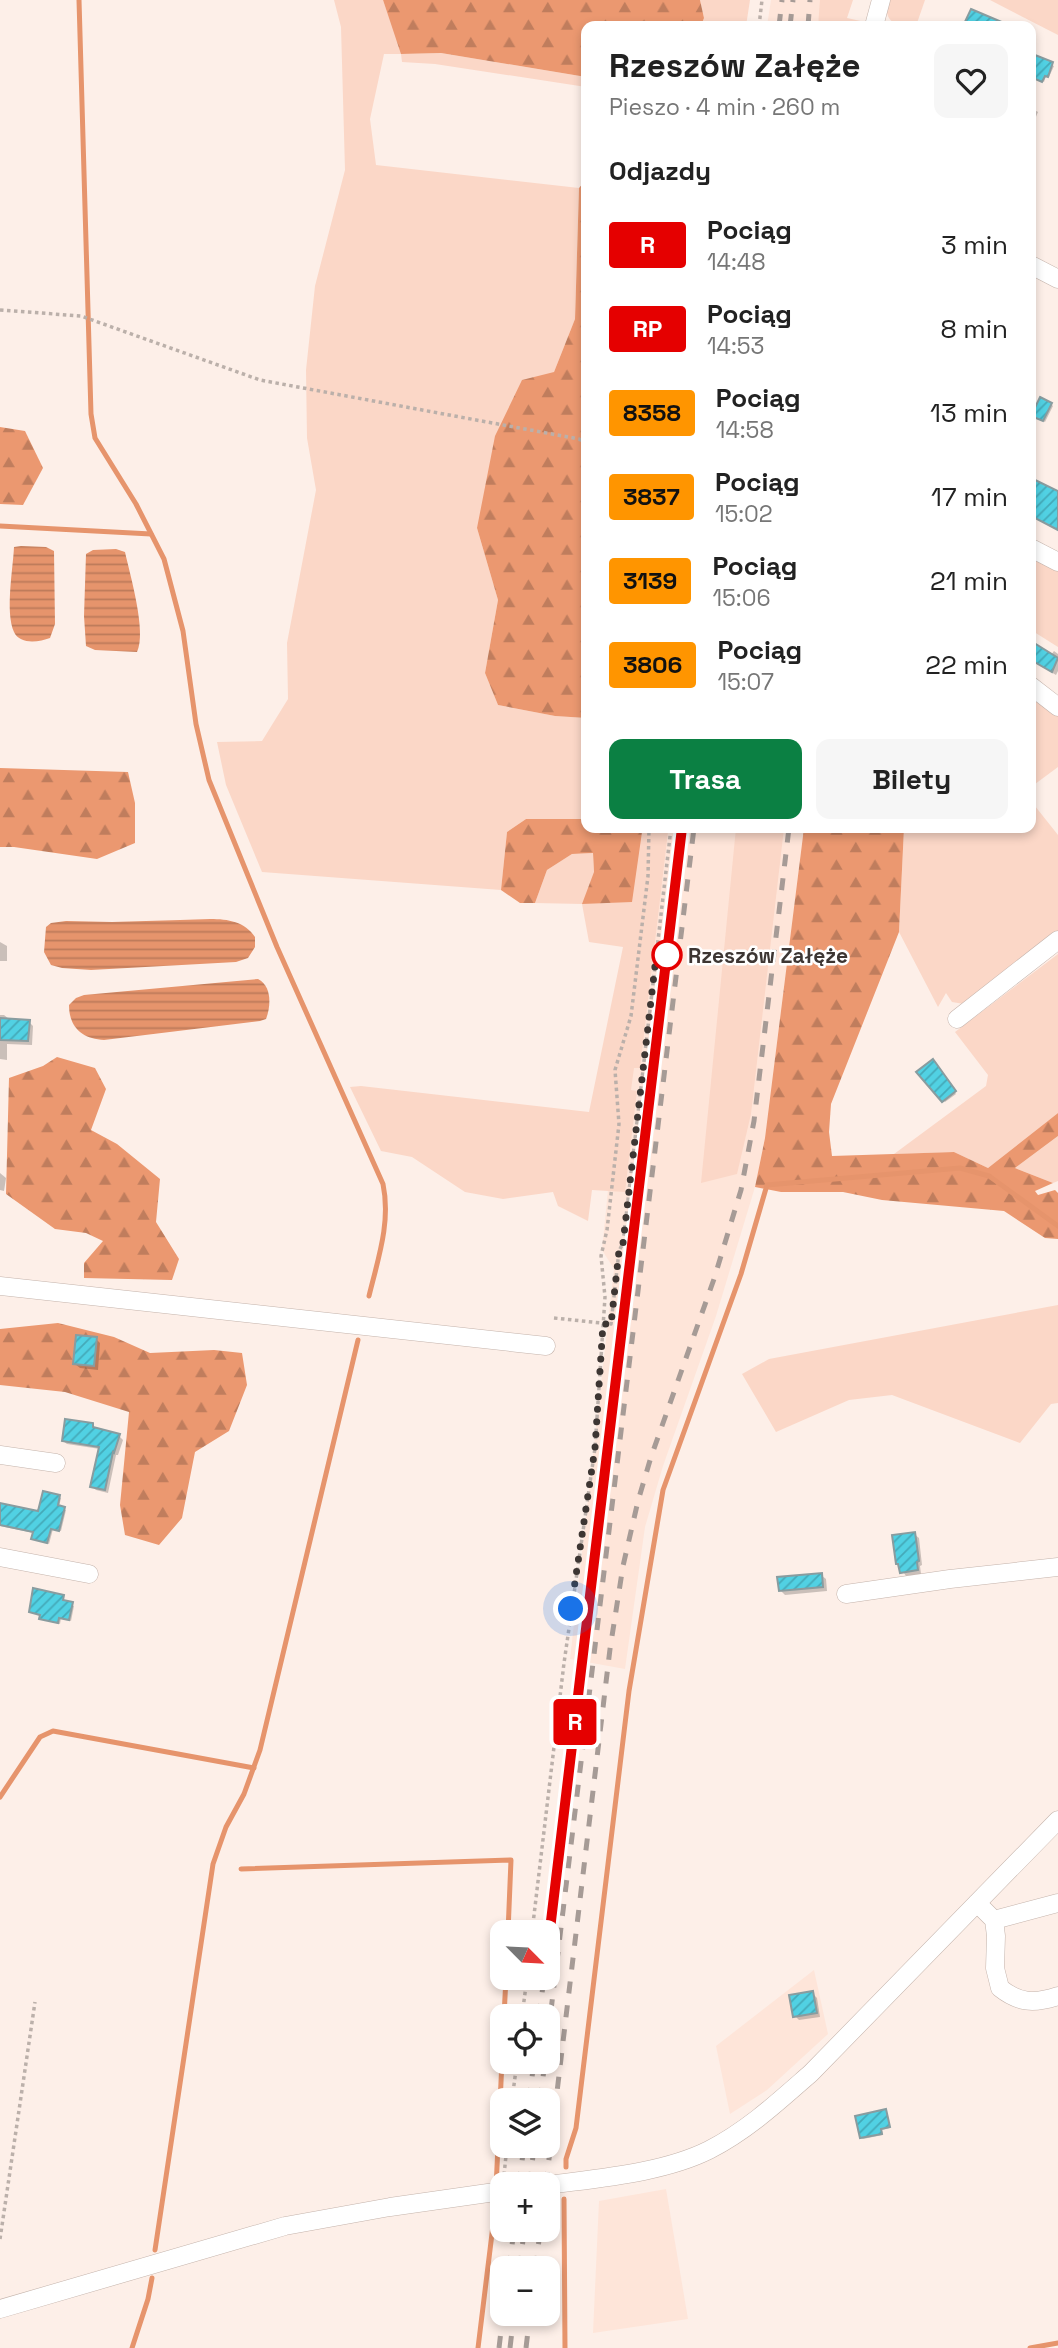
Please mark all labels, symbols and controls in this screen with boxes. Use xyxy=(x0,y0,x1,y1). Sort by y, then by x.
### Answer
button: heart xyxy=(934,44,1008,118)
text: Rzeszów Załęże xyxy=(609,45,861,87)
text: Pieszo · 4 min · 260 m xyxy=(609,92,840,122)
text: Odjazdy xyxy=(609,154,711,188)
text: Pociąg xyxy=(707,213,792,247)
text: 3 min xyxy=(941,228,1008,262)
text: R xyxy=(640,229,655,260)
text: 14:48 xyxy=(707,247,766,277)
text: Pociąg xyxy=(707,297,792,331)
text: 8 min xyxy=(940,312,1008,346)
text: RP xyxy=(633,313,662,344)
text: 14:53 xyxy=(707,331,764,361)
text: Pociąg xyxy=(716,381,801,415)
text: 13 min xyxy=(930,396,1008,430)
text: 8358 xyxy=(623,397,681,428)
text: 14:58 xyxy=(716,415,774,445)
text: Pociąg xyxy=(715,465,800,499)
text: 17 min xyxy=(931,480,1008,514)
text: 3837 xyxy=(623,481,680,512)
text: 15:02 xyxy=(715,499,773,529)
text: Pociąg xyxy=(712,549,797,583)
text: 21 min xyxy=(930,564,1008,598)
text: 3139 xyxy=(623,565,677,596)
text: 15:06 xyxy=(712,583,770,613)
text: Pociąg xyxy=(717,633,802,667)
text: 22 min xyxy=(925,648,1008,682)
text: 3806 xyxy=(623,649,682,680)
text: 15:07 xyxy=(717,667,774,697)
button: Trasa xyxy=(609,739,802,819)
button: Bilety xyxy=(816,739,1008,819)
marker: Rzeszów Załęże xyxy=(652,940,682,970)
place label: Rzeszów Załęże xyxy=(688,942,848,969)
your location xyxy=(553,1591,588,1626)
line badge: R xyxy=(552,1699,598,1745)
text: R xyxy=(567,1706,583,1737)
north arrow xyxy=(490,1920,560,1990)
map controls xyxy=(490,1920,560,2326)
button: locate xyxy=(490,2004,560,2074)
button: layers xyxy=(490,2088,560,2158)
button: + xyxy=(490,2172,560,2242)
button: − xyxy=(490,2256,560,2326)

